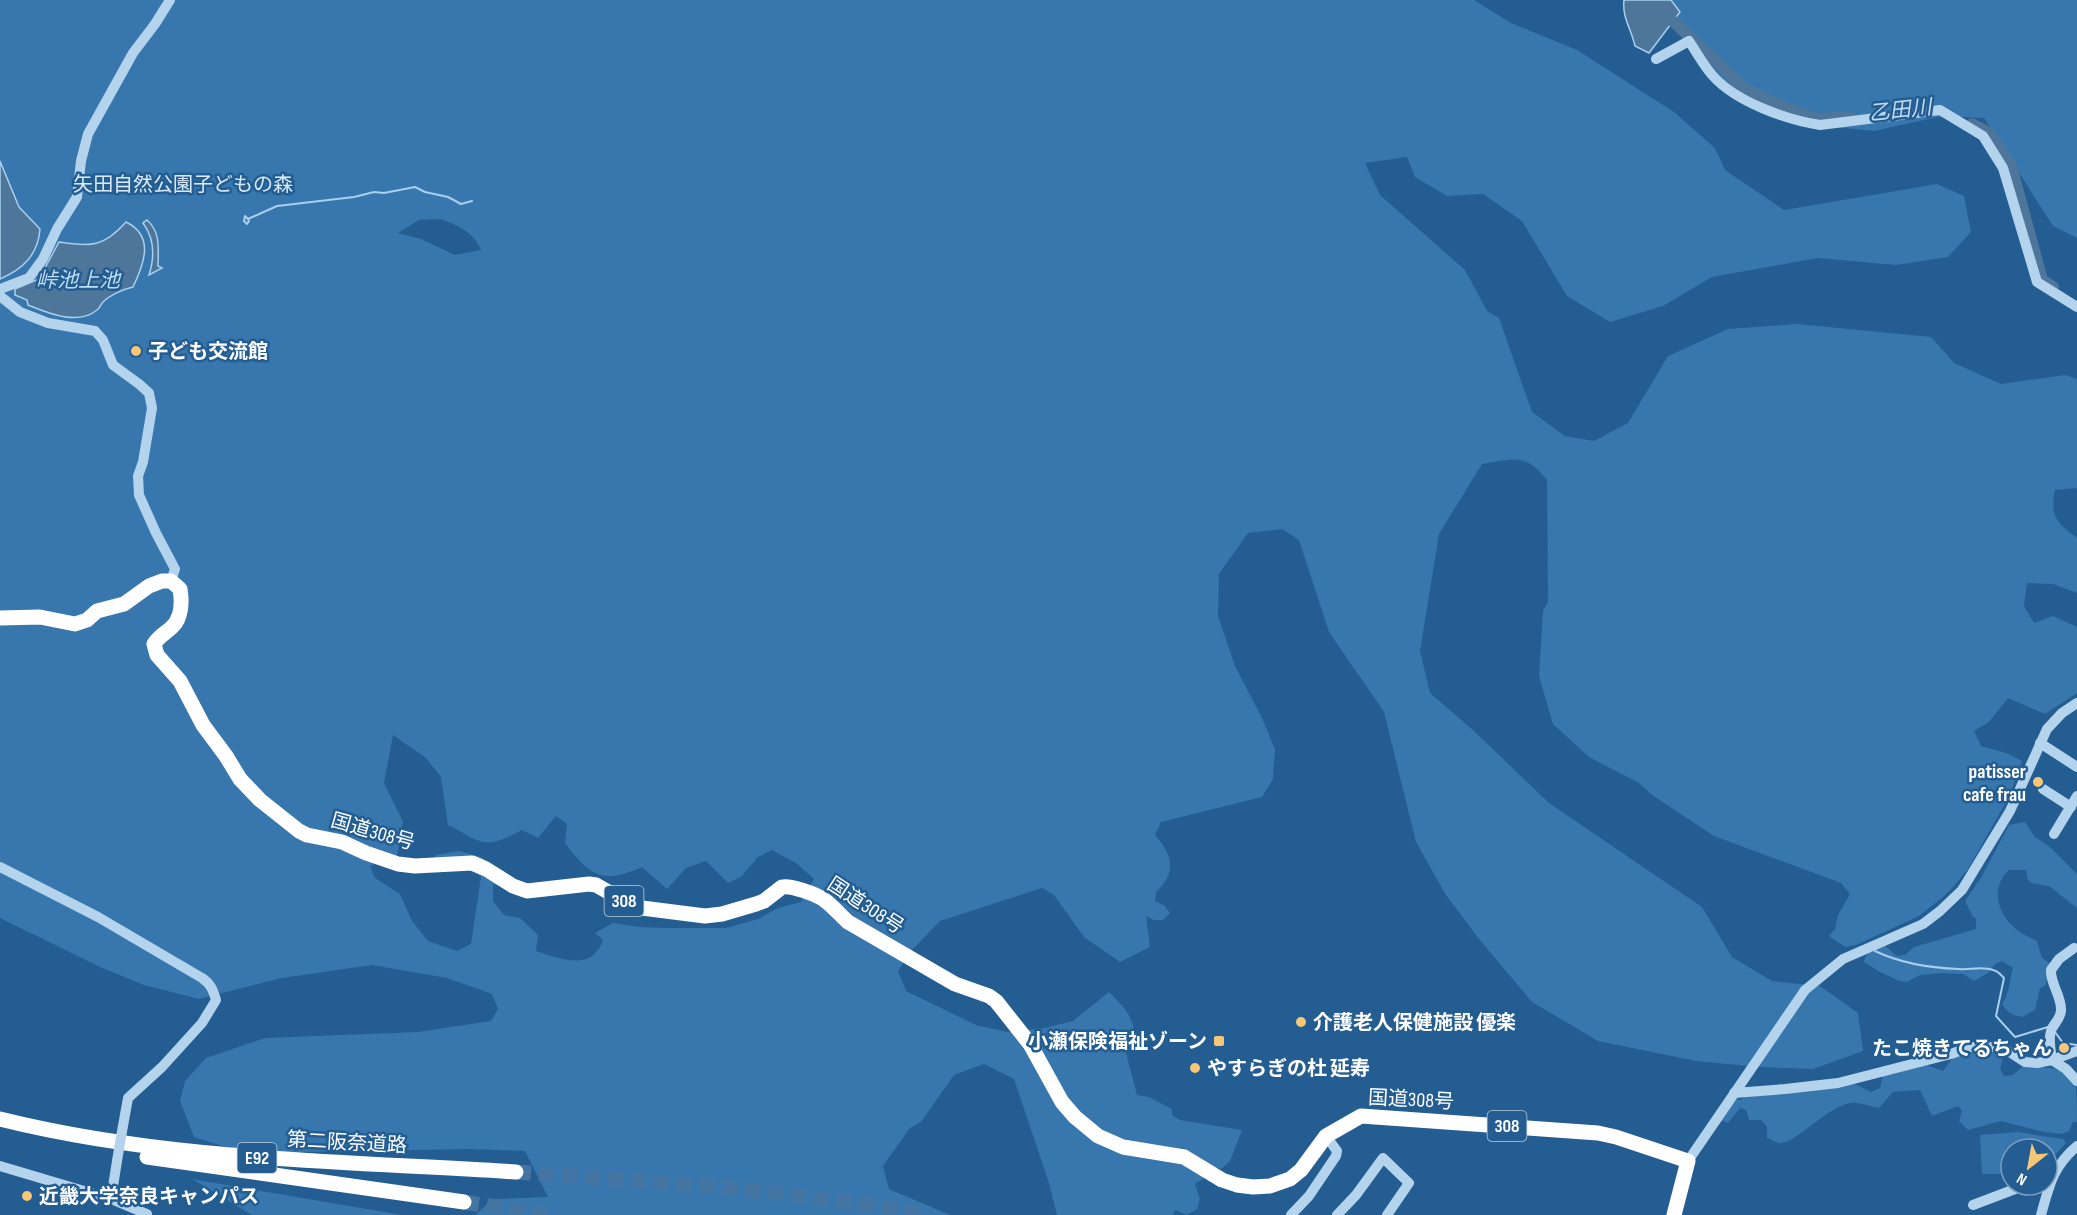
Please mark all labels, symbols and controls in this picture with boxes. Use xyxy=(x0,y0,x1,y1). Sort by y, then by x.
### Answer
water label: 乙田川 xyxy=(1867,95,1935,126)
park label: 矢田自然公園子どもの森 xyxy=(73,173,293,197)
water label: 峠池上池 xyxy=(36,268,122,293)
place label: 子ども交流館 xyxy=(148,340,268,364)
marker: 子ども交流館 xyxy=(129,344,143,358)
place label: patisser cafe frau xyxy=(1963,760,2026,807)
marker: patisser cafe frau xyxy=(2031,775,2045,789)
street label: 国道308号 xyxy=(328,809,417,855)
street label: 国道308号 xyxy=(823,872,908,939)
road number: 308 xyxy=(604,886,644,916)
place label: 介護老人保健施設 優楽 xyxy=(1313,1011,1516,1035)
marker: 介護老人保健施設 優楽 xyxy=(1294,1015,1308,1029)
place label: 小瀬保険福祉ゾーン xyxy=(1028,1030,1207,1054)
marker: 小瀬保険福祉ゾーン xyxy=(1212,1034,1226,1048)
place label: たこ焼きてるちゃん xyxy=(1872,1037,2052,1061)
marker: たこ焼きてるちゃん xyxy=(2057,1041,2071,1055)
place label: やすらぎの杜 延寿 xyxy=(1207,1057,1370,1081)
marker: やすらぎの杜 延寿 xyxy=(1188,1061,1202,1075)
street label: 国道308号 xyxy=(1367,1086,1455,1114)
road number: 308 xyxy=(1488,1111,1526,1141)
street label: 第二阪奈道路 xyxy=(286,1128,407,1158)
north arrow xyxy=(1999,1137,2059,1197)
road number: E92 xyxy=(238,1143,276,1173)
text: N xyxy=(2013,1168,2031,1189)
place label: 近畿大学奈良キャンパス xyxy=(39,1185,259,1209)
marker: 近畿大学奈良キャンパス xyxy=(20,1189,34,1203)

